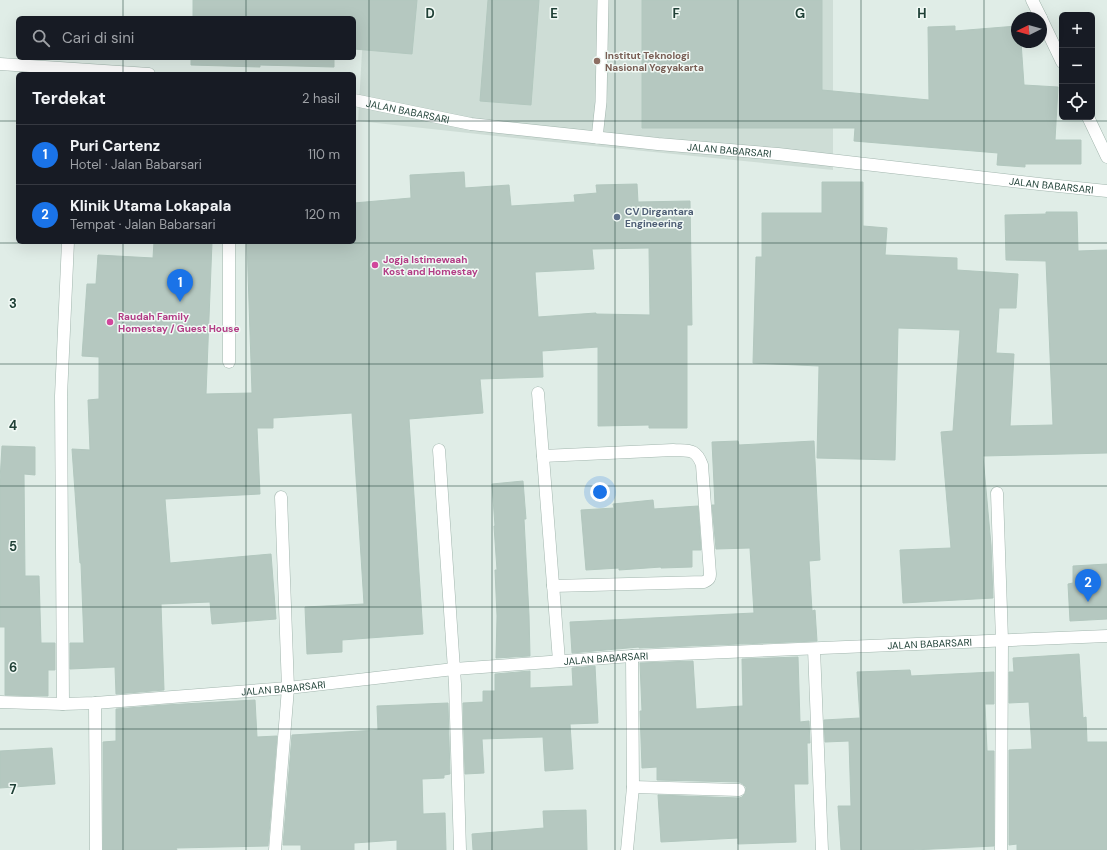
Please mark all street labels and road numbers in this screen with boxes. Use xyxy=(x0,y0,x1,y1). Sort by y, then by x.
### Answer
street label: JALAN BABARSARI xyxy=(365,96,451,126)
street label: JALAN BABARSARI xyxy=(687,140,772,160)
street label: JALAN BABARSARI xyxy=(1008,174,1094,196)
street label: JALAN BABARSARI xyxy=(887,635,972,652)
street label: JALAN BABARSARI xyxy=(563,649,648,667)
street label: JALAN BABARSARI xyxy=(241,677,326,698)

